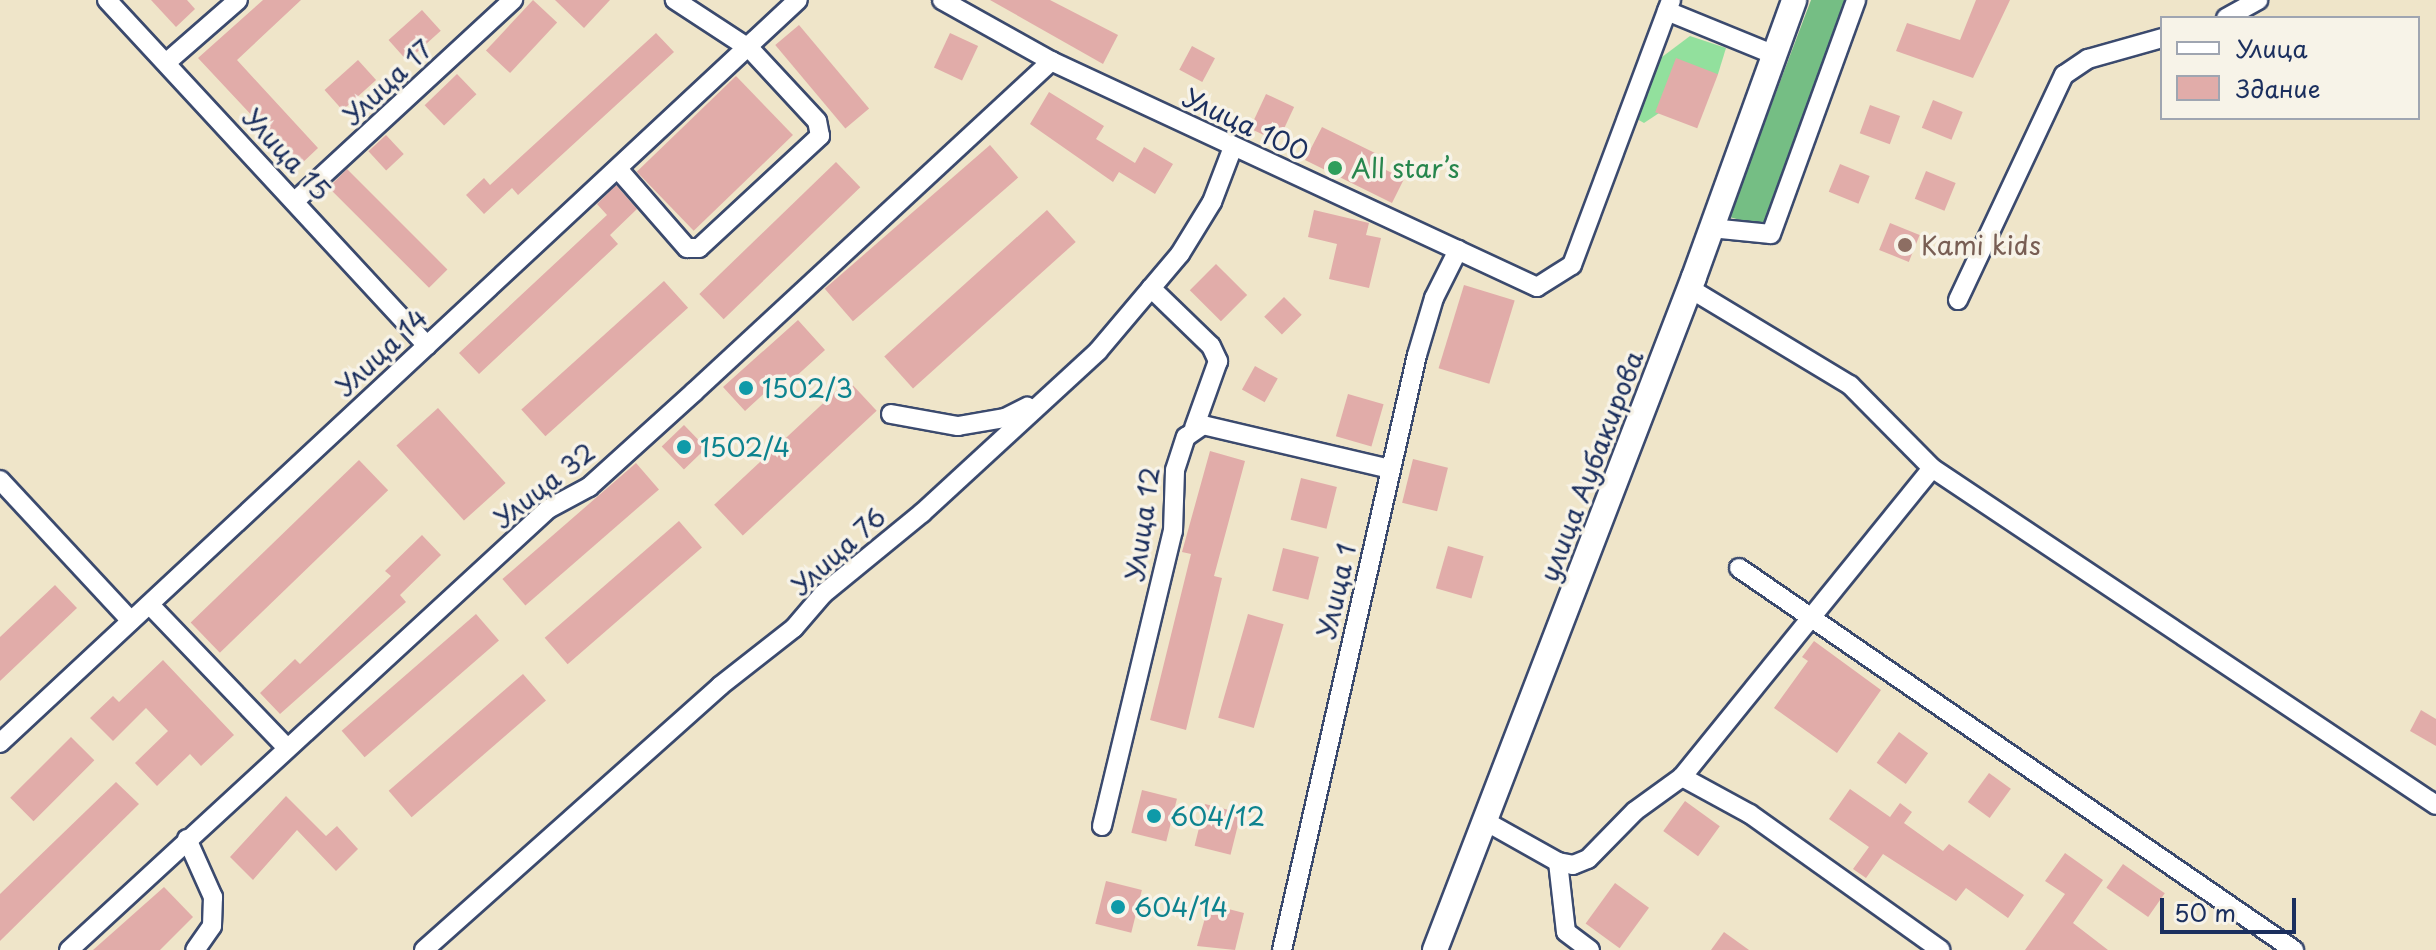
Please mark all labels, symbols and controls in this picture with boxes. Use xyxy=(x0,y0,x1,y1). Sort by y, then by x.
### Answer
legend xyxy=(2160,16,2420,120)
text: Улица xyxy=(2236,30,2308,66)
street label: Улица 17 xyxy=(336,33,438,131)
text: Здание xyxy=(2236,70,2321,106)
street label: Улица 100 xyxy=(1178,81,1314,167)
street label: Улица 15 xyxy=(237,102,337,206)
place label: All star’s xyxy=(1351,152,1461,184)
marker: All star’s xyxy=(1326,159,1344,177)
place label: Kami kids xyxy=(1921,229,2041,261)
marker: Kami kids xyxy=(1896,236,1914,254)
street label: Улица 14 xyxy=(328,301,434,403)
street label: улица Аубакирова xyxy=(1532,346,1650,586)
place label: 1502/3 xyxy=(762,372,853,404)
marker: 1502/3 xyxy=(737,379,755,397)
place label: 1502/4 xyxy=(700,431,790,463)
street label: Улица 32 xyxy=(487,435,601,535)
marker: 1502/4 xyxy=(675,438,693,456)
street label: Улица 12 xyxy=(1118,464,1166,584)
street label: Улица 76 xyxy=(784,500,892,602)
street label: Улица 1 xyxy=(1310,540,1362,642)
place label: 604/12 xyxy=(1170,800,1265,832)
marker: 604/12 xyxy=(1145,807,1163,825)
scale bar xyxy=(2164,882,2300,932)
place label: 604/14 xyxy=(1134,891,1228,923)
text: 50 m xyxy=(2174,894,2236,930)
marker: 604/14 xyxy=(1109,898,1127,916)

